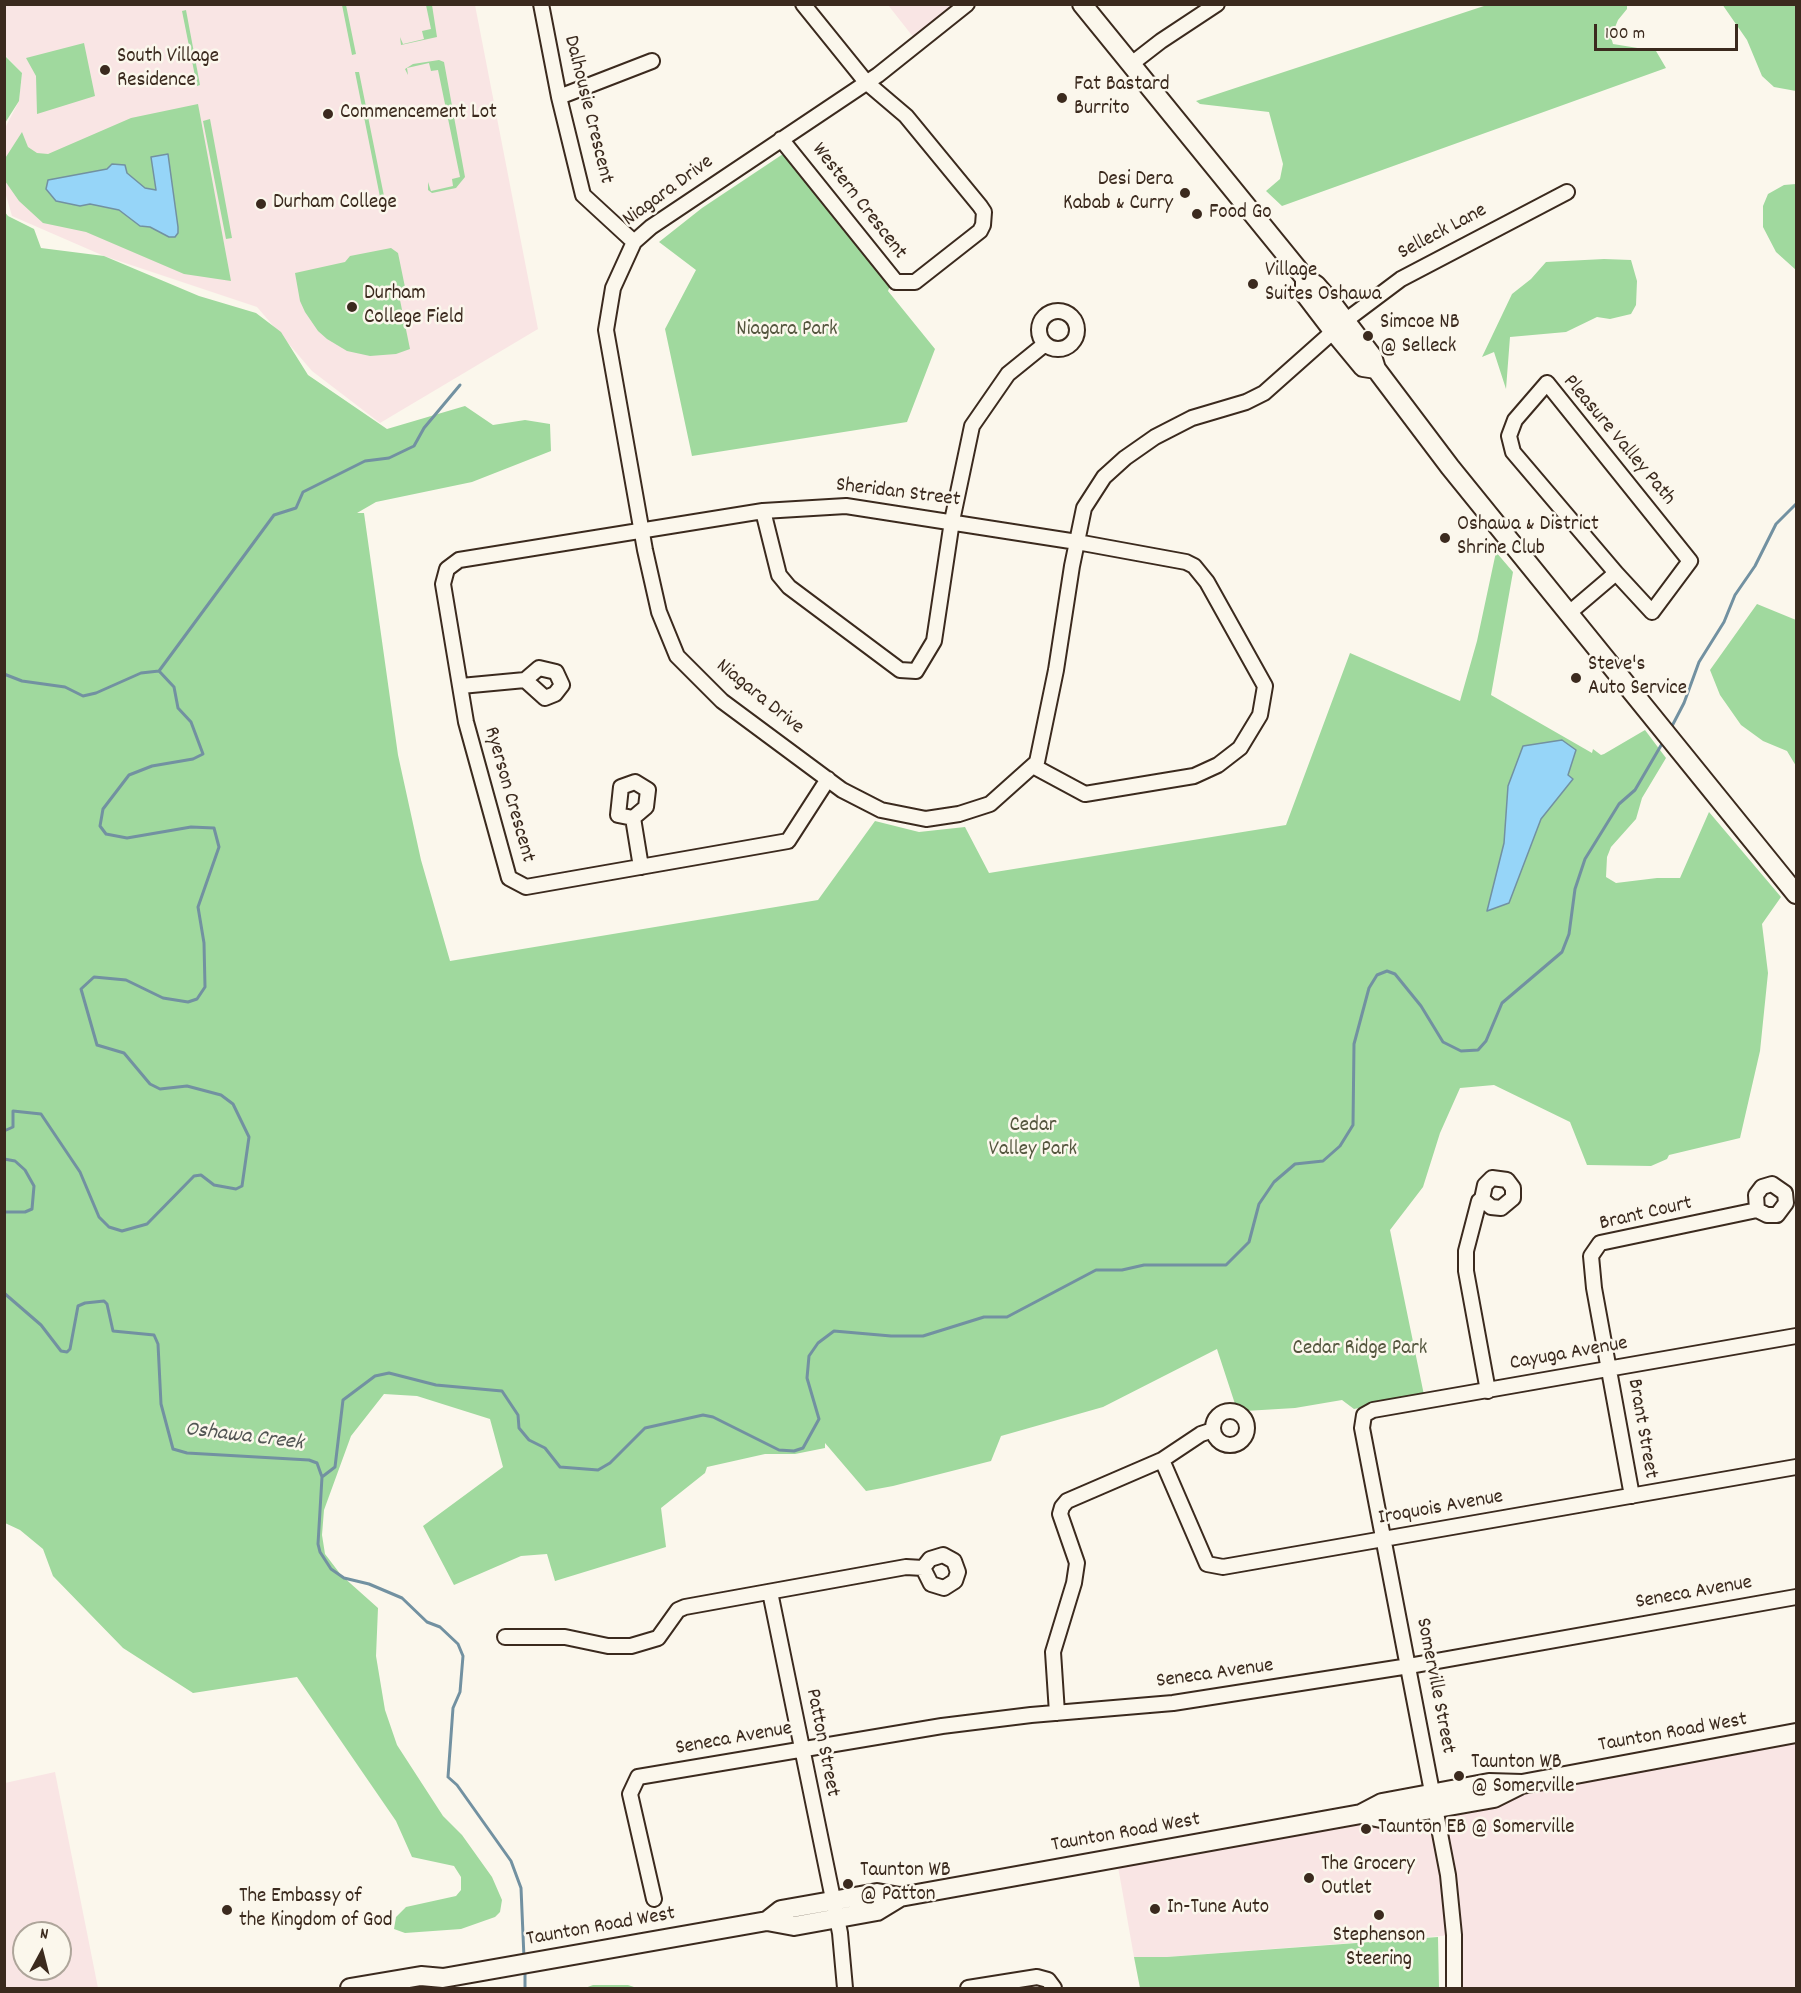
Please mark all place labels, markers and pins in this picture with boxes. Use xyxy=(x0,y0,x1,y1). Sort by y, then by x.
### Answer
place label: South Village Residence xyxy=(117,45,219,95)
marker: South Village Residence xyxy=(98,63,112,77)
place label: Fat Bastard Burrito xyxy=(1074,73,1170,123)
marker: Fat Bastard Burrito xyxy=(1055,91,1069,105)
place label: Commencement Lot xyxy=(340,101,497,127)
marker: Commencement Lot xyxy=(321,107,335,121)
place label: Desi Dera Kabab & Curry xyxy=(1063,168,1173,218)
marker: Desi Dera Kabab & Curry xyxy=(1178,186,1192,200)
place label: Durham College xyxy=(273,191,397,217)
marker: Durham College xyxy=(254,197,268,211)
place label: Food Go xyxy=(1209,201,1272,227)
marker: Food Go xyxy=(1190,207,1204,221)
place label: Village Suites Oshawa xyxy=(1265,259,1382,309)
marker: Village Suites Oshawa xyxy=(1246,277,1260,291)
place label: Durham College Field xyxy=(364,282,463,332)
marker: Durham College Field xyxy=(345,300,359,314)
place label: Simcoe NB @ Selleck xyxy=(1380,311,1460,361)
marker: Simcoe NB @ Selleck xyxy=(1361,329,1375,343)
place label: Oshawa & District Shrine Club xyxy=(1457,513,1599,563)
marker: Oshawa & District Shrine Club xyxy=(1438,531,1452,545)
place label: Steve's Auto Service xyxy=(1588,653,1687,703)
marker: Steve's Auto Service xyxy=(1569,671,1583,685)
place label: Taunton WB @ Somerville xyxy=(1471,1751,1575,1801)
marker: Taunton WB @ Somerville xyxy=(1452,1769,1466,1783)
place label: Taunton EB @ Somerville xyxy=(1378,1816,1574,1842)
marker: Taunton EB @ Somerville xyxy=(1359,1822,1373,1836)
place label: The Grocery Outlet xyxy=(1321,1853,1415,1903)
place label: Taunton WB @ Patton xyxy=(860,1859,951,1909)
marker: The Grocery Outlet xyxy=(1302,1871,1316,1885)
marker: Taunton WB @ Patton xyxy=(841,1877,855,1891)
place label: The Embassy of the Kingdom of God xyxy=(239,1885,393,1935)
place label: In-Tune Auto xyxy=(1167,1896,1269,1922)
marker: In-Tune Auto xyxy=(1148,1902,1162,1916)
marker: The Embassy of the Kingdom of God xyxy=(220,1903,234,1917)
marker: Stephenson Steering xyxy=(1372,1908,1386,1922)
place label: Stephenson Steering xyxy=(1333,1924,1425,1974)

